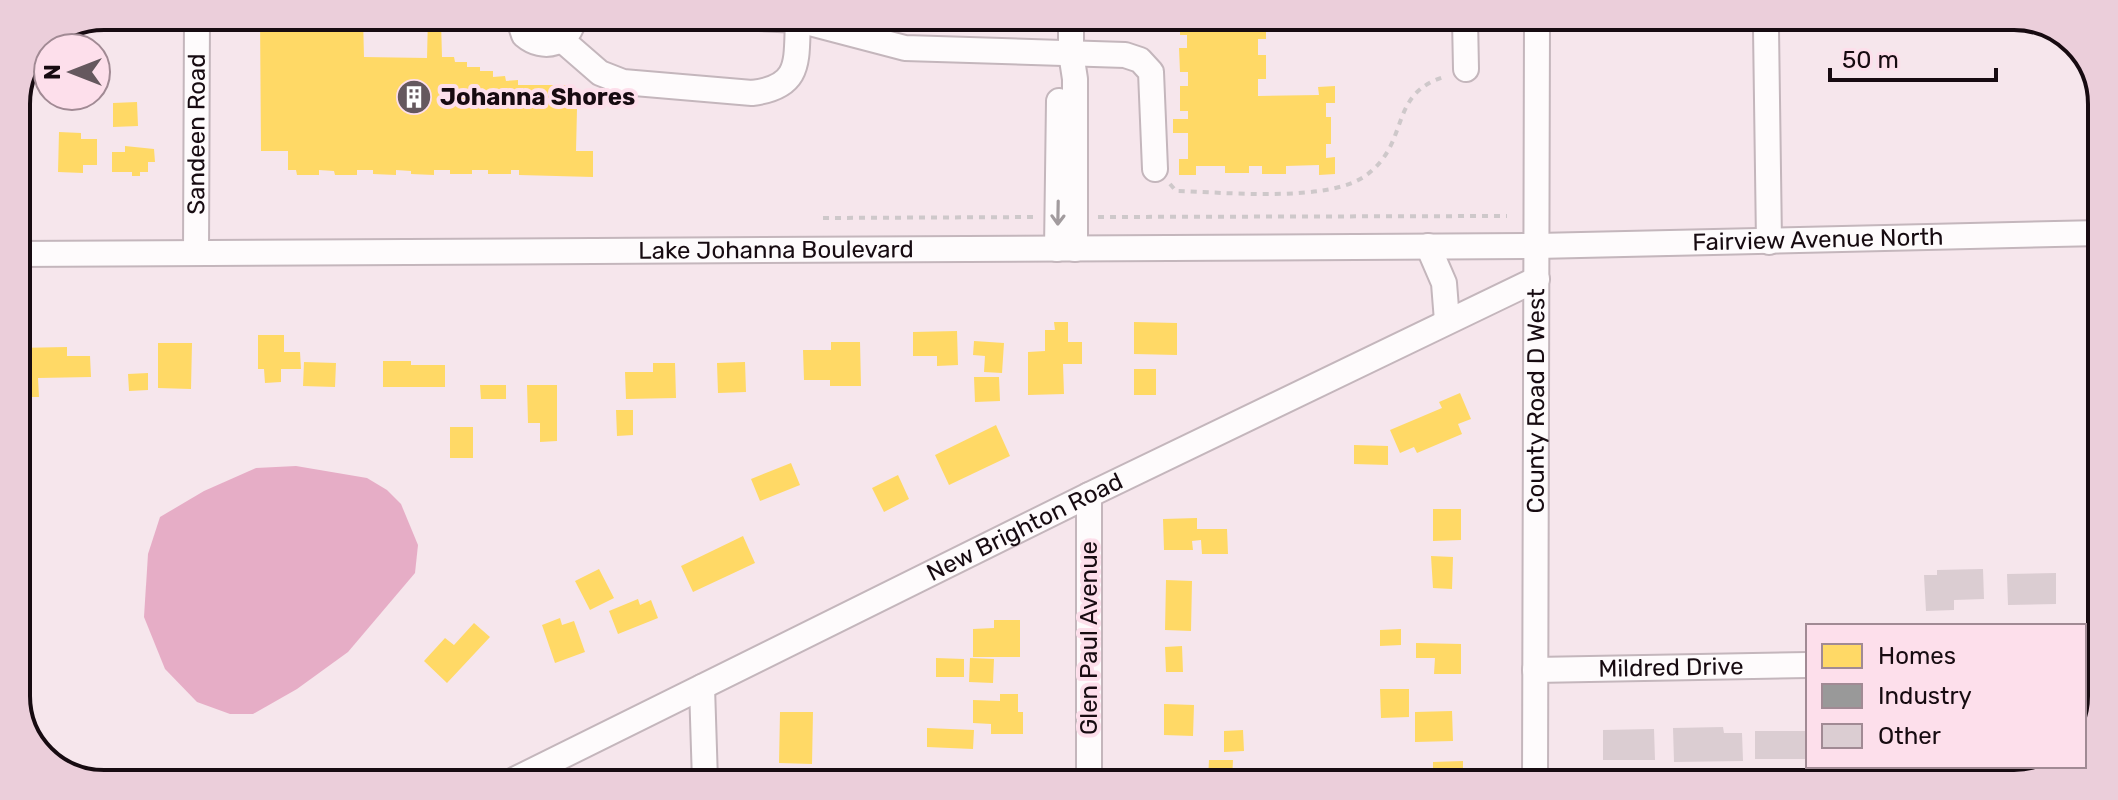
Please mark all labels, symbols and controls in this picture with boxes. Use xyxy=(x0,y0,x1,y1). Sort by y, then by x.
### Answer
north arrow xyxy=(32,32,112,112)
scale bar xyxy=(1830,32,1996,82)
text: 50 m xyxy=(1842,46,1899,74)
street label: Sandeen Road xyxy=(182,53,211,215)
text: N xyxy=(39,64,66,80)
building icon: Johanna Shores xyxy=(395,78,433,116)
place label: Johanna Shores xyxy=(440,83,635,111)
one-way arrow xyxy=(1050,199,1066,226)
street label: Fairview Avenue North xyxy=(1692,223,1944,256)
street label: Lake Johanna Boulevard xyxy=(638,235,914,265)
street label: County Road D West xyxy=(1522,288,1550,514)
street label: New Brighton Road xyxy=(922,467,1127,587)
street label: Glen Paul Avenue xyxy=(1075,541,1103,735)
legend xyxy=(1806,624,2086,768)
text: Homes xyxy=(1878,642,1956,670)
street label: Mildred Drive xyxy=(1598,652,1744,683)
text: Industry xyxy=(1878,682,1972,710)
text: Other xyxy=(1878,722,1941,750)

